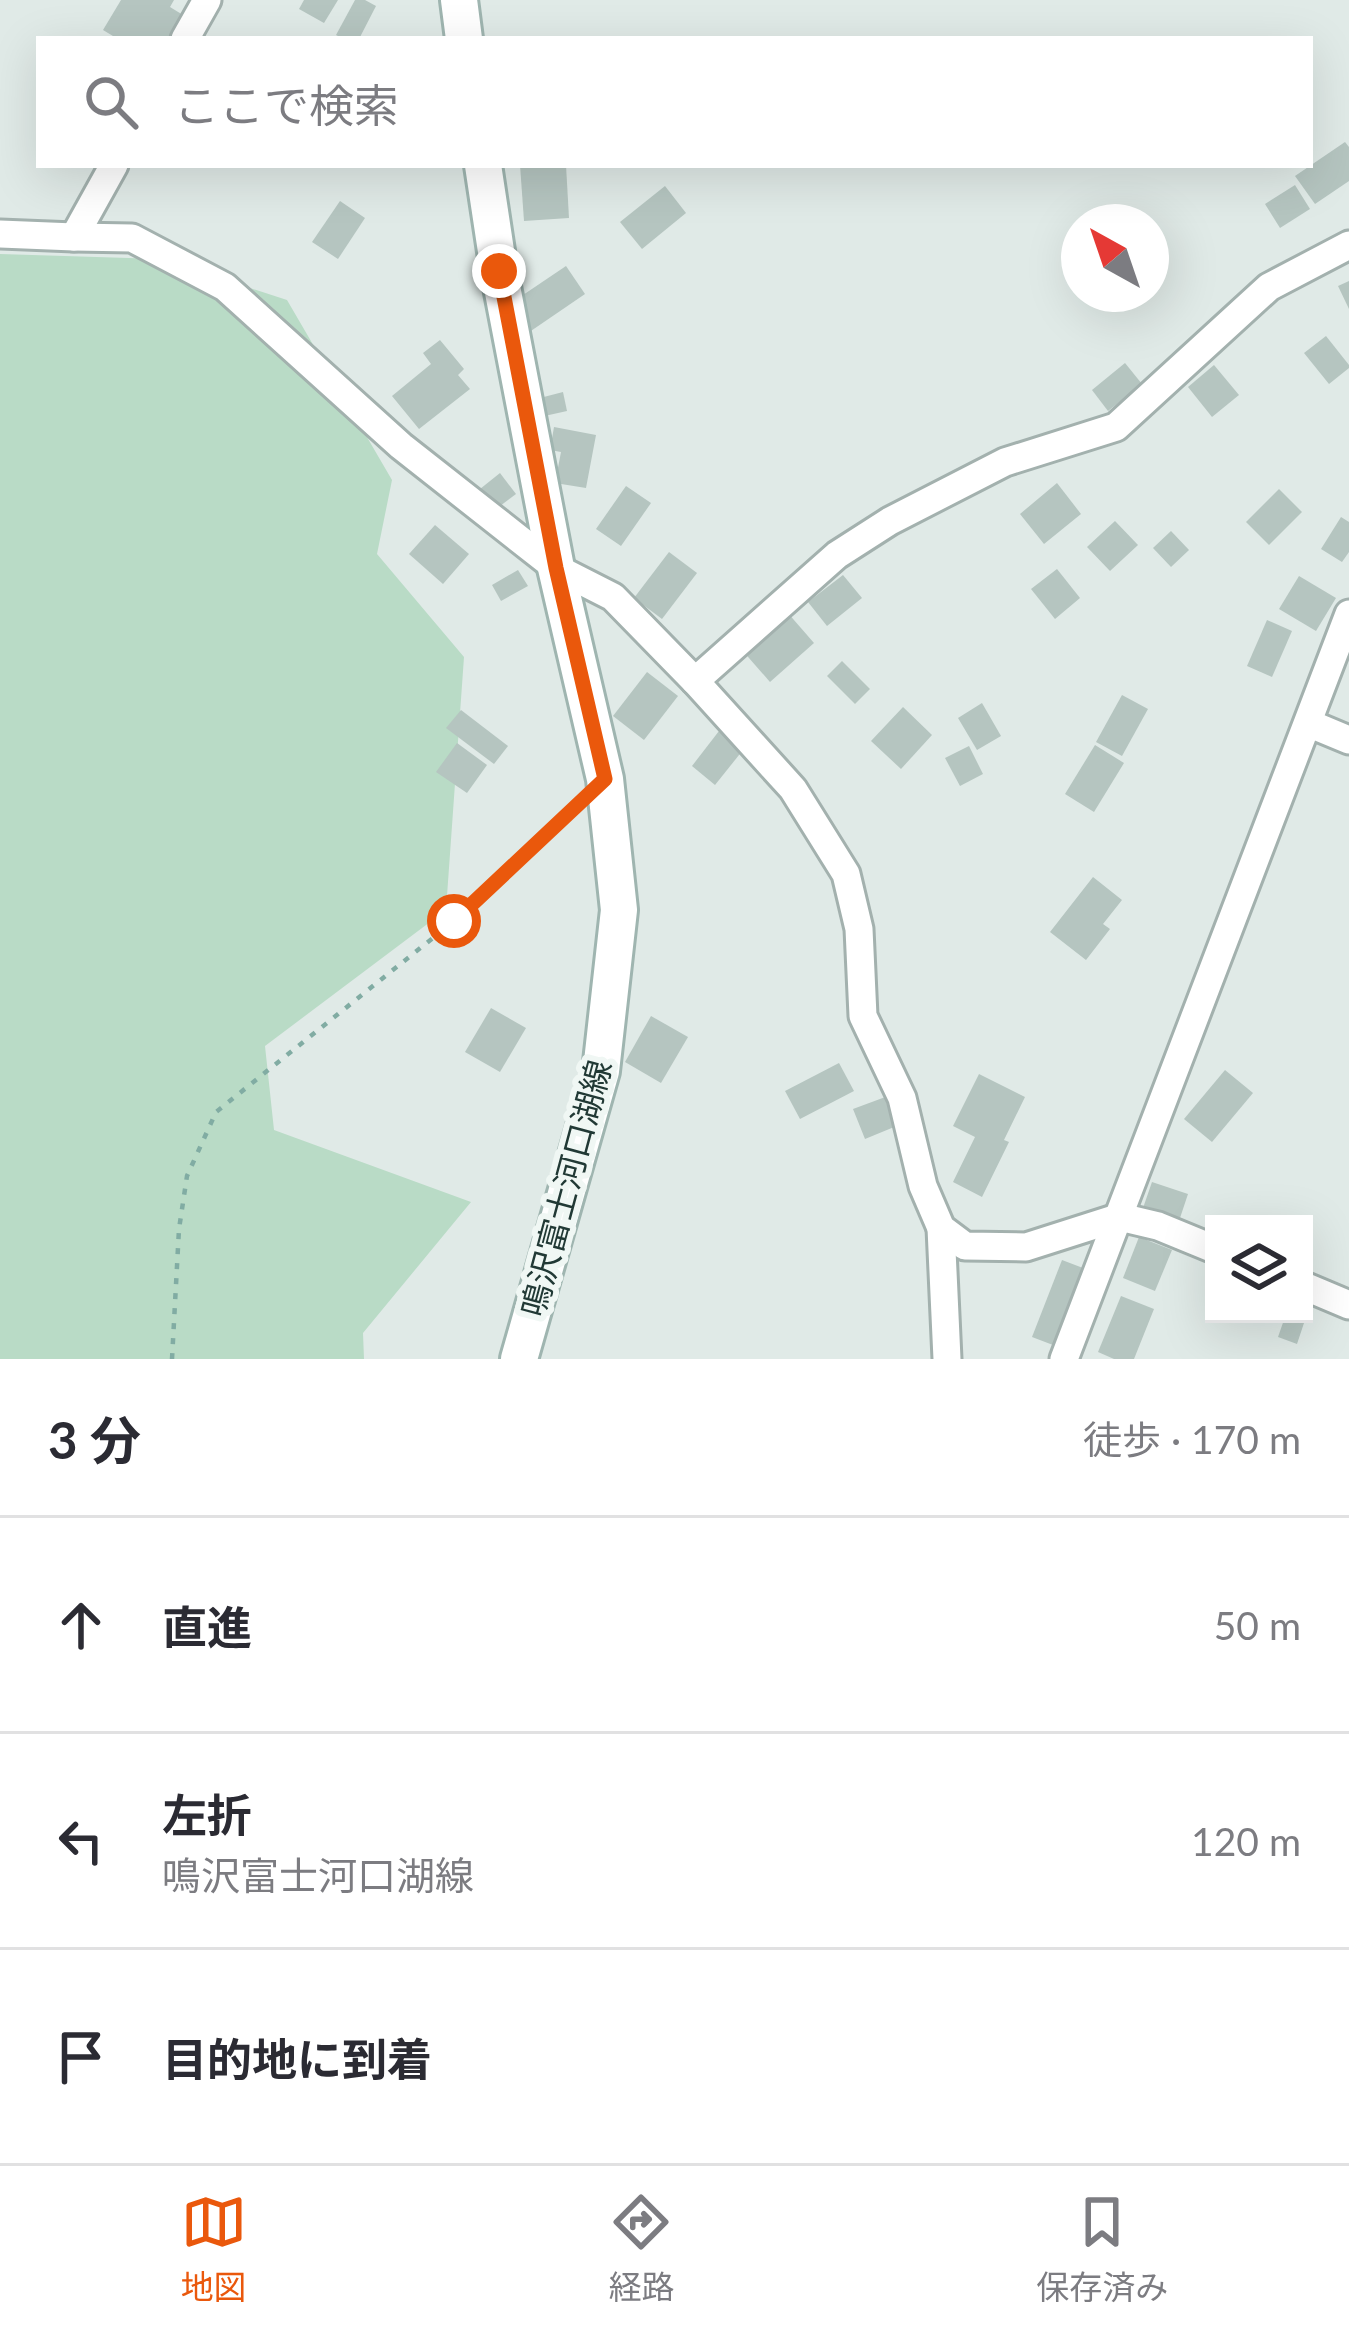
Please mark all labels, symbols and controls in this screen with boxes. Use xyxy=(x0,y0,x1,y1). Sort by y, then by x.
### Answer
search box xyxy=(36,36,1313,168)
icon: search xyxy=(78,69,144,135)
text: ここで検索 xyxy=(174,78,399,132)
north arrow xyxy=(1061,204,1169,312)
route end xyxy=(472,244,526,298)
route start xyxy=(427,894,481,948)
street label: 鳴沢富士河口湖線 xyxy=(512,1055,618,1321)
map controls xyxy=(1205,1215,1313,1323)
button: layers xyxy=(1205,1215,1313,1323)
text: 3 分 xyxy=(48,1409,141,1470)
text: 徒歩 · 170 m xyxy=(1083,1416,1301,1462)
icon: ahead xyxy=(48,1592,114,1658)
text: 直進 xyxy=(162,1600,252,1654)
text: 50 m xyxy=(1214,1602,1301,1648)
text: 左折 xyxy=(162,1788,252,1842)
icon: left xyxy=(48,1808,114,1874)
text: 120 m xyxy=(1191,1818,1301,1864)
text: 鳴沢富士河口湖線 xyxy=(162,1852,474,1898)
icon: arrive xyxy=(48,2024,114,2090)
text: 目的地に到着 xyxy=(162,2032,432,2086)
tab: 地図 xyxy=(181,2189,247,2309)
tab: 経路 xyxy=(608,2189,674,2309)
tab: 保存済み xyxy=(1036,2189,1168,2309)

